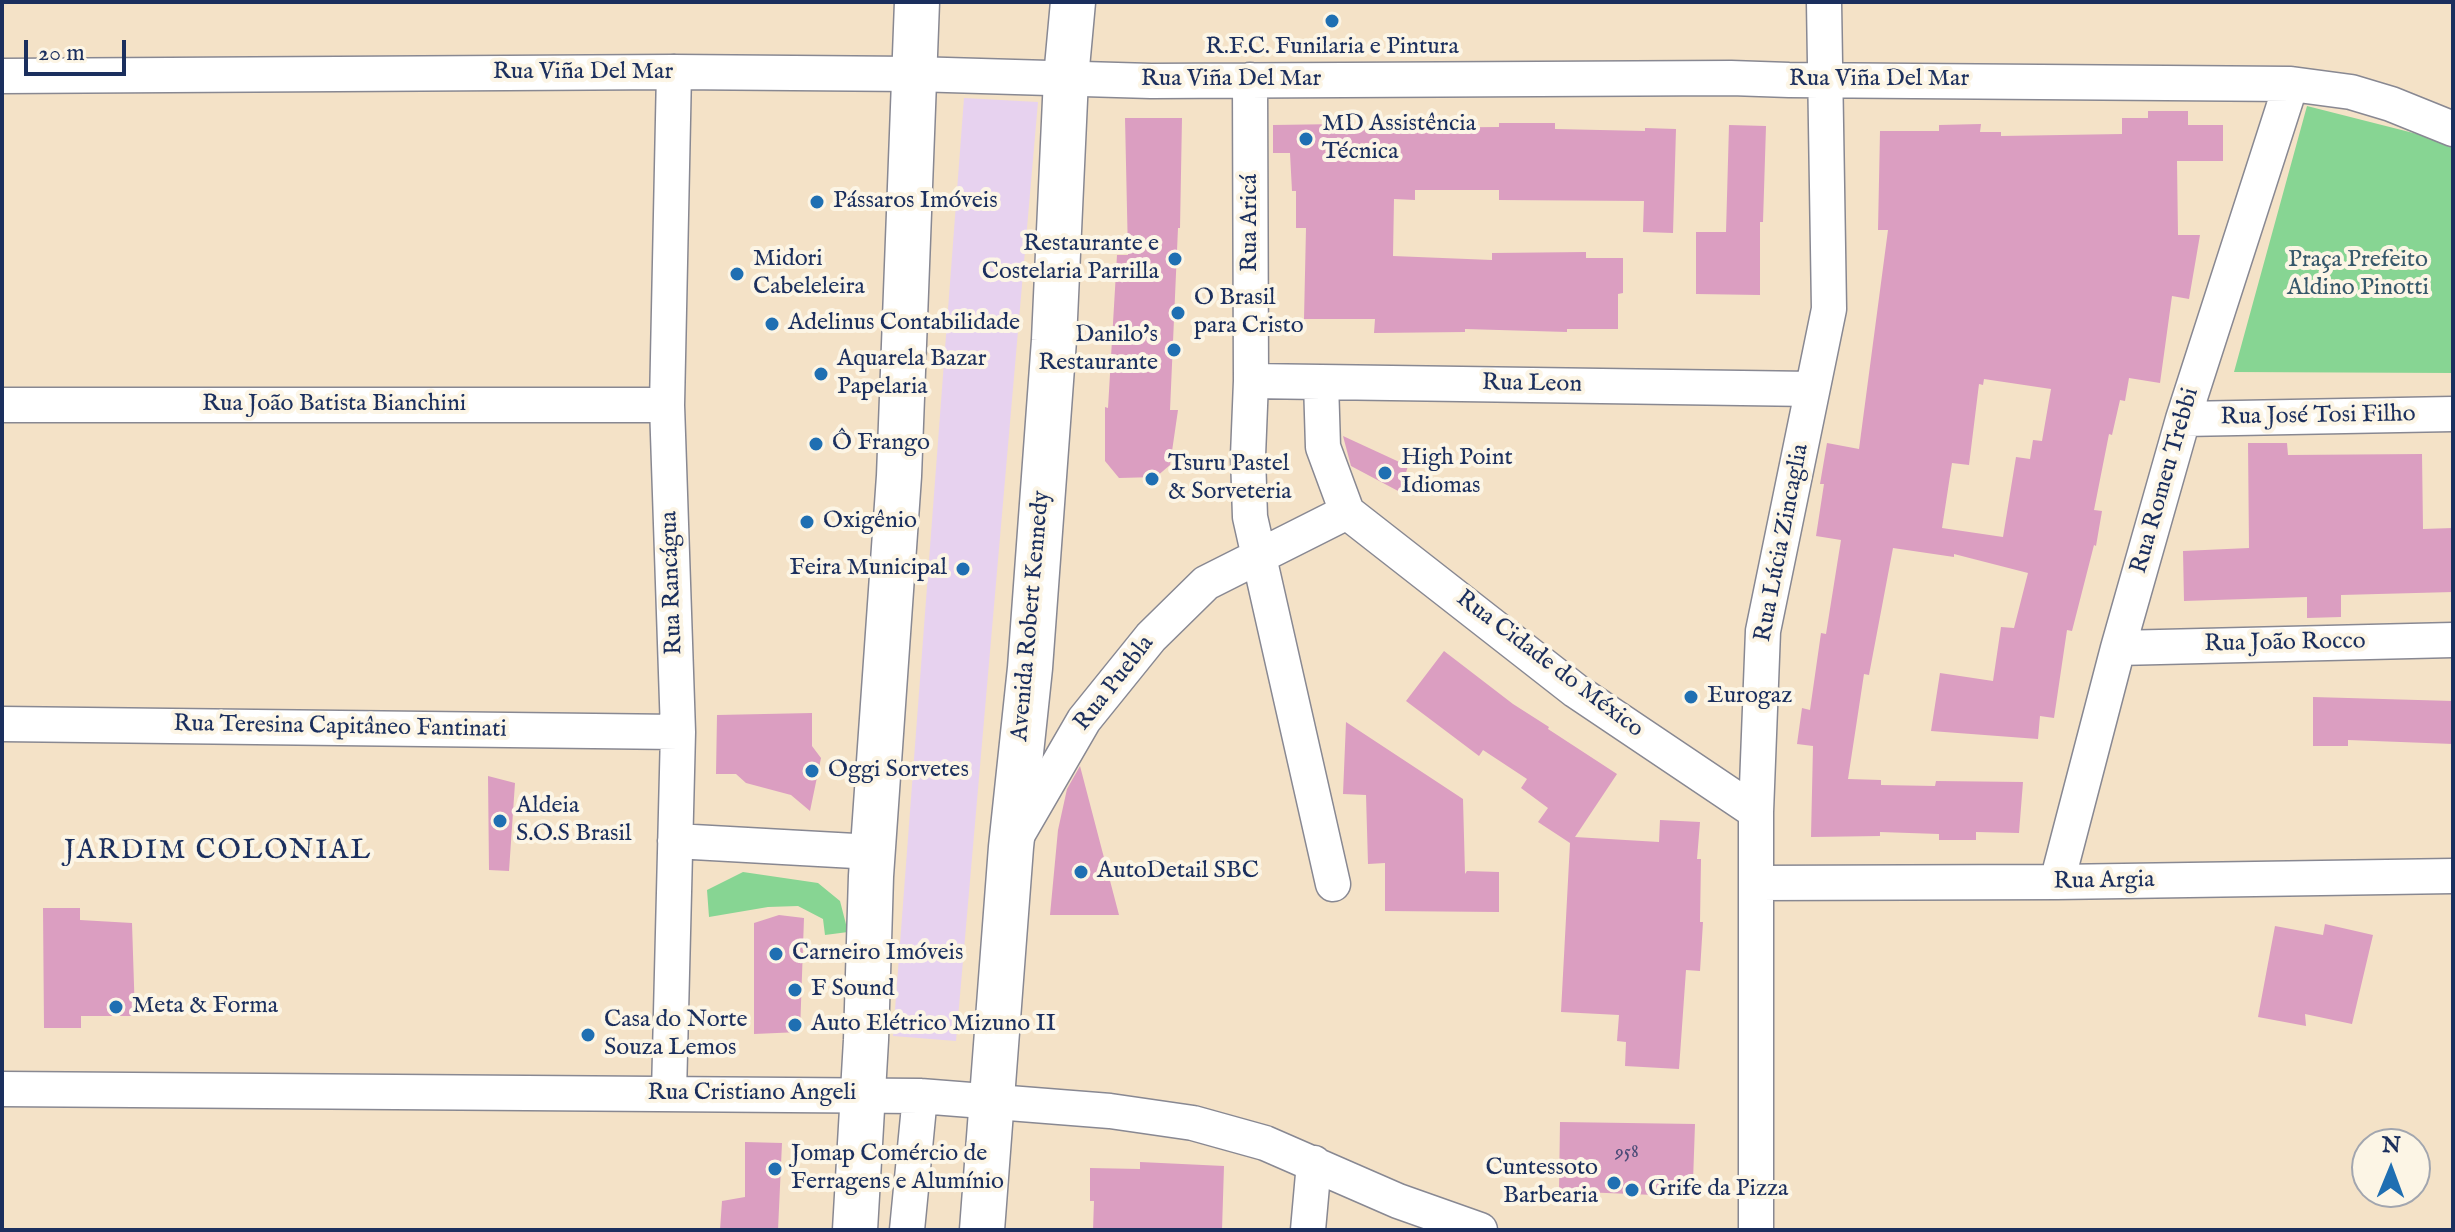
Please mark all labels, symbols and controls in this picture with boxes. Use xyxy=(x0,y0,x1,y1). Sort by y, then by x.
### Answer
marker: R.F.C. Funilaria e Pintura xyxy=(1323,12,1341,30)
scale bar xyxy=(28,24,130,74)
place label: R.F.C. Funilaria e Pintura xyxy=(1205,34,1459,62)
text: 20 m xyxy=(38,38,85,69)
street label: Rua Viña Del Mar xyxy=(493,59,673,87)
street label: Rua Viña Del Mar xyxy=(1141,66,1321,94)
street label: Rua Viña Del Mar xyxy=(1789,66,1969,94)
place label: MD Assistência Técnica xyxy=(1322,111,1476,167)
marker: MD Assistência Técnica xyxy=(1297,130,1315,148)
street label: Rua Aricá xyxy=(1237,174,1265,272)
place label: Pássaros Imóveis xyxy=(833,188,998,216)
marker: Pássaros Imóveis xyxy=(808,193,826,211)
place label: Restaurante e Costelaria Parrilla xyxy=(982,231,1159,287)
place label: Midori Cabeleleira xyxy=(753,246,865,302)
park label: Praça Prefeito Aldino Pinotti xyxy=(2287,247,2429,303)
marker: Restaurante e Costelaria Parrilla xyxy=(1166,250,1184,268)
marker: Midori Cabeleleira xyxy=(728,265,746,283)
place label: O Brasil para Cristo xyxy=(1194,285,1304,341)
marker: O Brasil para Cristo xyxy=(1169,304,1187,322)
place label: Adelinus Contabilidade xyxy=(788,310,1020,338)
marker: Adelinus Contabilidade xyxy=(763,315,781,333)
place label: Danilo's Restaurante xyxy=(1038,322,1158,378)
marker: Danilo's Restaurante xyxy=(1165,341,1183,359)
place label: Aquarela Bazar Papelaria xyxy=(837,346,986,402)
marker: Aquarela Bazar Papelaria xyxy=(812,365,830,383)
street label: Rua Leon xyxy=(1482,370,1582,400)
street label: Rua Romeu Trebbi xyxy=(2126,385,2206,577)
street label: Rua João Batista Bianchini xyxy=(202,391,466,419)
street label: Rua José Tosi Filho xyxy=(2220,401,2416,433)
place label: Ô Frango xyxy=(832,430,930,458)
marker: Ô Frango xyxy=(807,435,825,453)
street label: Rua Lúcia Zincaglia xyxy=(1750,442,1816,644)
place label: High Point Idiomas xyxy=(1401,445,1513,501)
place label: Tsuru Pastel & Sorveteria xyxy=(1168,451,1292,507)
marker: High Point Idiomas xyxy=(1376,464,1394,482)
marker: Tsuru Pastel & Sorveteria xyxy=(1143,470,1161,488)
street label: Avenida Robert Kennedy xyxy=(1007,490,1057,742)
place label: Oxigênio xyxy=(823,508,917,536)
street label: Rua Rancágua xyxy=(656,511,690,655)
marker: Oxigênio xyxy=(798,513,816,531)
place label: Feira Municipal xyxy=(790,555,947,583)
marker: Feira Municipal xyxy=(954,560,972,578)
street label: Rua Cidade do México xyxy=(1450,585,1648,745)
street label: Rua João Rocco xyxy=(2204,628,2366,660)
street label: Rua Puebla xyxy=(1069,631,1161,737)
place label: Eurogaz xyxy=(1707,683,1792,711)
marker: Eurogaz xyxy=(1682,688,1700,706)
street label: Rua Teresina Capitâneo Fantinati xyxy=(173,711,507,745)
place label: Oggi Sorvetes xyxy=(828,757,969,785)
marker: Oggi Sorvetes xyxy=(803,762,821,780)
place label: Aldeia S.O.S Brasil xyxy=(516,793,632,849)
marker: Aldeia S.O.S Brasil xyxy=(491,812,509,830)
district label: JARDIM COLONIAL xyxy=(64,835,372,869)
place label: AutoDetail SBC xyxy=(1097,858,1259,886)
marker: AutoDetail SBC xyxy=(1072,863,1090,881)
street label: Rua Argia xyxy=(2053,867,2155,897)
place label: Carneiro Imóveis xyxy=(792,940,963,968)
marker: Carneiro Imóveis xyxy=(767,945,785,963)
place label: F Sound xyxy=(811,976,895,1004)
marker: F Sound xyxy=(786,981,804,999)
place label: Meta & Forma xyxy=(132,993,278,1021)
marker: Meta & Forma xyxy=(107,998,125,1016)
place label: Casa do Norte Souza Lemos xyxy=(604,1007,748,1063)
place label: Auto Elétrico Mizuno II xyxy=(811,1011,1056,1039)
marker: Auto Elétrico Mizuno II xyxy=(786,1016,804,1034)
marker: Casa do Norte Souza Lemos xyxy=(579,1026,597,1044)
street label: Rua Cristiano Angeli xyxy=(648,1080,856,1108)
north arrow xyxy=(2351,1128,2431,1208)
text: N xyxy=(2382,1132,2401,1160)
place label: Jomap Comércio de Ferragens e Alumínio xyxy=(791,1141,1004,1197)
house number: 958 xyxy=(1615,1141,1639,1165)
place label: Cuntessoto Barbearia xyxy=(1486,1155,1598,1211)
marker: Jomap Comércio de Ferragens e Alumínio xyxy=(766,1160,784,1178)
marker: Cuntessoto Barbearia xyxy=(1605,1174,1623,1192)
place label: Grife da Pizza xyxy=(1648,1176,1788,1204)
marker: Grife da Pizza xyxy=(1623,1181,1641,1199)

